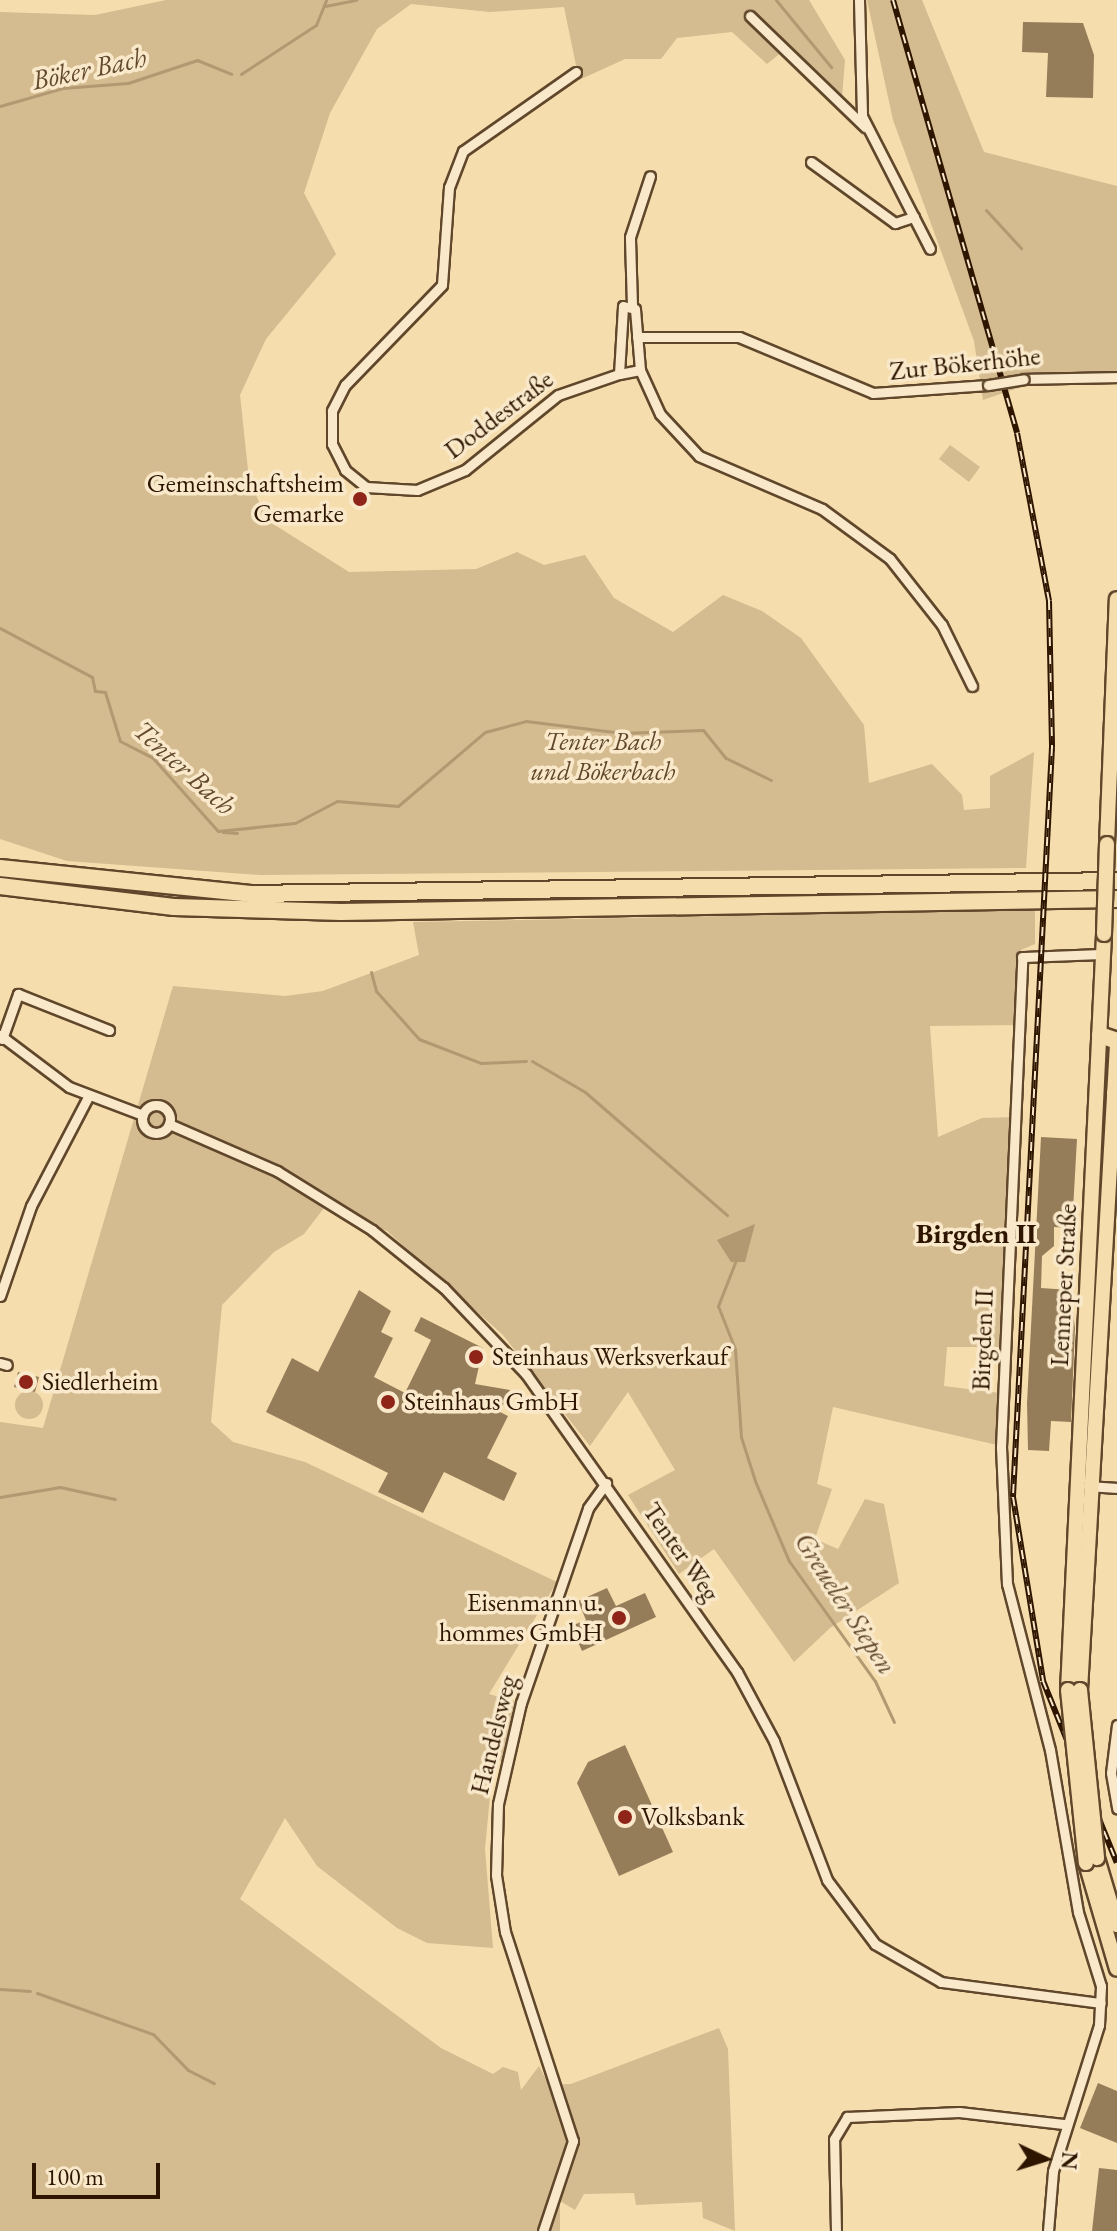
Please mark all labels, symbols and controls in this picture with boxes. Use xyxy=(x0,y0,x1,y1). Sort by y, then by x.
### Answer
water label: Böker Bach xyxy=(29,39,149,97)
street label: Zur Bökerhöhe xyxy=(888,341,1042,387)
street label: Doddestraße xyxy=(439,364,559,466)
place label: Gemeinschaftsheim Gemarke xyxy=(147,468,344,530)
marker: Gemeinschaftsheim Gemarke xyxy=(351,490,369,508)
water label: Tenter Bach xyxy=(127,713,243,821)
park label: Tenter Bach und Bökerbach xyxy=(531,726,675,788)
street label: Lenneper Straße xyxy=(1044,1203,1084,1367)
district label: Birgden II xyxy=(916,1216,1036,1250)
street label: Birgden II xyxy=(966,1289,1000,1391)
place label: Steinhaus Werksverkauf xyxy=(492,1341,728,1373)
marker: Steinhaus Werksverkauf xyxy=(467,1348,485,1366)
place label: Siedlerheim xyxy=(42,1366,159,1398)
marker: Siedlerheim xyxy=(17,1373,35,1391)
place label: Steinhaus GmbH xyxy=(404,1386,579,1418)
marker: Steinhaus GmbH xyxy=(379,1393,397,1411)
street label: Tenter Weg xyxy=(636,1497,726,1607)
water label: Greueler Siepen xyxy=(788,1526,904,1680)
place label: Eisenmann u. hommes GmbH xyxy=(439,1587,603,1648)
marker: Eisenmann u. hommes GmbH xyxy=(610,1609,628,1627)
street label: Handelsweg xyxy=(464,1672,524,1798)
place label: Volksbank xyxy=(641,1801,744,1833)
marker: Volksbank xyxy=(616,1808,634,1826)
north arrow xyxy=(1005,2119,1085,2199)
scale bar xyxy=(36,2147,164,2197)
text: N xyxy=(1054,2151,1085,2171)
text: 100 m xyxy=(46,2161,104,2192)

